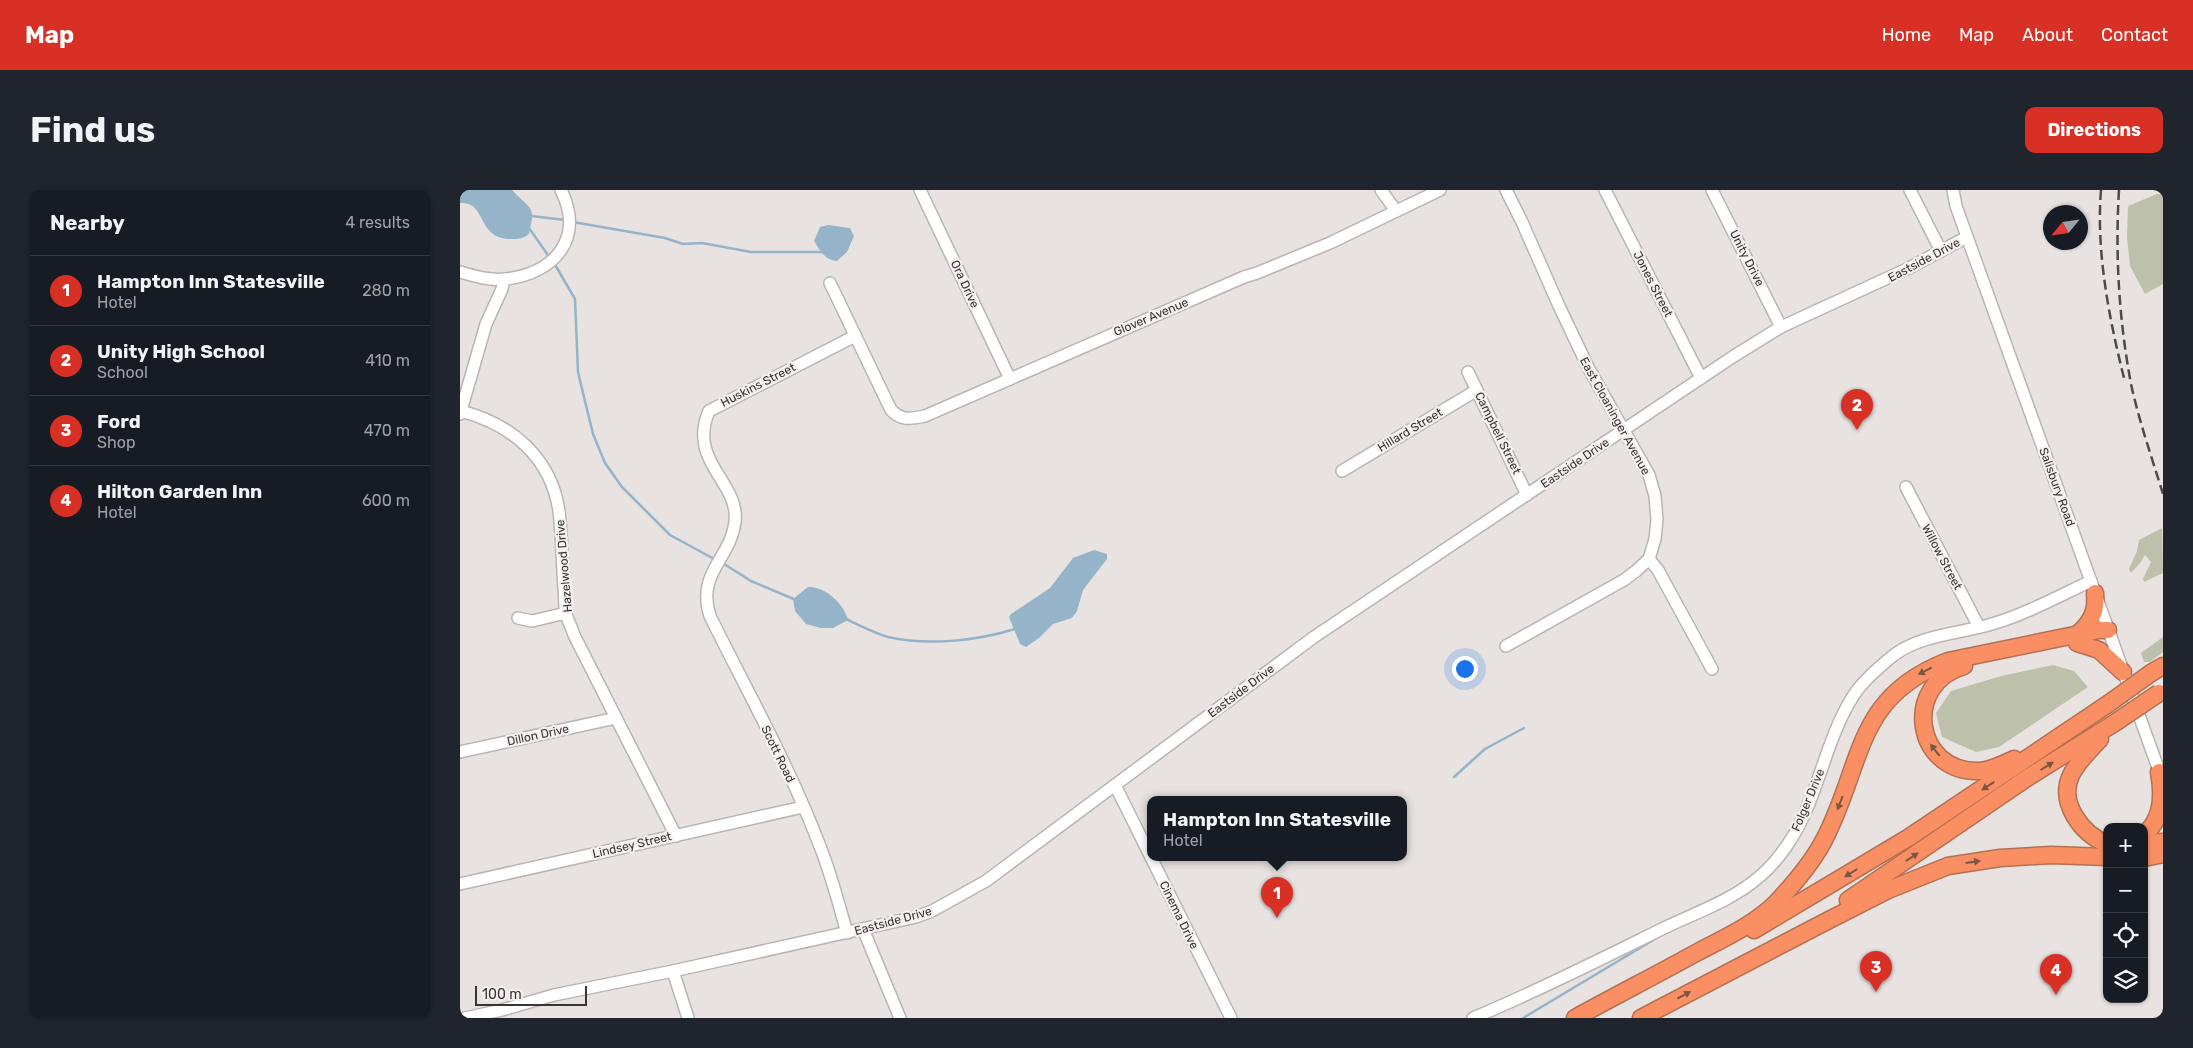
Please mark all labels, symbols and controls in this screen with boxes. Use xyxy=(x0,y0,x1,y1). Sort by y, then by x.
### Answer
text: Map xyxy=(25,21,74,49)
text: Home xyxy=(1882,24,1931,46)
text: Map xyxy=(1959,24,1994,46)
text: About xyxy=(2022,24,2073,46)
text: Contact xyxy=(2101,24,2168,46)
button: Directions xyxy=(2025,107,2163,153)
text: Find us xyxy=(30,109,155,151)
north arrow xyxy=(2043,205,2088,250)
text: Nearby xyxy=(50,210,125,235)
text: 4 results xyxy=(345,213,410,232)
street label: Unity Drive xyxy=(1727,227,1767,289)
street label: Eastside Drive xyxy=(1886,235,1963,285)
street label: Jones Street xyxy=(1630,249,1676,320)
street label: Ora Drive xyxy=(948,258,982,310)
text: Hampton Inn Statesville xyxy=(97,270,325,293)
text: 1 xyxy=(62,281,70,300)
text: 280 m xyxy=(362,281,410,300)
text: Hotel xyxy=(97,293,137,312)
street label: Glover Avenue xyxy=(1112,295,1191,339)
text: Unity High School xyxy=(97,340,265,363)
text: 2 xyxy=(61,351,71,370)
text: 410 m xyxy=(365,351,410,370)
street label: East Cloaninger Avenue xyxy=(1577,355,1653,478)
street label: Huskins Street xyxy=(718,360,798,410)
text: School xyxy=(97,363,148,382)
pin: 2 xyxy=(1841,389,1873,430)
street label: Campbell Street xyxy=(1472,390,1524,477)
street label: Hillard Street xyxy=(1375,405,1445,455)
text: Ford xyxy=(97,410,141,433)
text: 3 xyxy=(61,421,71,440)
text: 470 m xyxy=(364,421,410,440)
text: Shop xyxy=(97,433,135,452)
street label: Eastside Drive xyxy=(1538,435,1612,491)
street label: Salisbury Road xyxy=(2036,446,2078,528)
text: Hilton Garden Inn xyxy=(97,480,262,503)
text: 4 xyxy=(61,491,71,510)
text: 600 m xyxy=(362,491,410,510)
text: Hotel xyxy=(97,503,137,522)
street label: Hazelwood Drive xyxy=(553,519,575,613)
street label: Willow Street xyxy=(1919,522,1965,592)
your location xyxy=(1452,656,1478,682)
street label: Eastside Drive xyxy=(1205,661,1277,720)
one-way arrow xyxy=(1918,667,1932,675)
street label: Dillon Drive xyxy=(506,722,571,748)
street label: Scott Road xyxy=(758,723,798,785)
one-way arrow xyxy=(1929,743,1940,756)
one-way arrow xyxy=(2040,761,2053,771)
street label: Folger Drive xyxy=(1789,766,1828,833)
one-way arrow xyxy=(1981,781,1994,790)
popup xyxy=(1147,796,1407,861)
one-way arrow xyxy=(1836,796,1844,811)
text: Hampton Inn Statesville xyxy=(1163,808,1391,831)
map controls xyxy=(2103,823,2148,1003)
button: + xyxy=(2103,823,2148,868)
street label: Lindsey Street xyxy=(591,829,673,861)
text: Hotel xyxy=(1163,831,1203,850)
one-way arrow xyxy=(1905,852,1919,862)
one-way arrow xyxy=(1965,858,1981,866)
button: − xyxy=(2103,868,2148,913)
one-way arrow xyxy=(1844,869,1857,878)
pin: 1 xyxy=(1261,877,1293,918)
street label: Cinema Drive xyxy=(1156,879,1202,952)
street label: Eastside Drive xyxy=(853,904,933,938)
button: locate xyxy=(2103,913,2148,958)
pin: 3 xyxy=(1860,951,1892,992)
pin: 4 xyxy=(2040,954,2072,995)
button: layers xyxy=(2103,958,2148,1003)
scale bar xyxy=(475,983,588,1006)
text: 100 m xyxy=(482,986,522,1003)
one-way arrow xyxy=(1677,991,1692,999)

